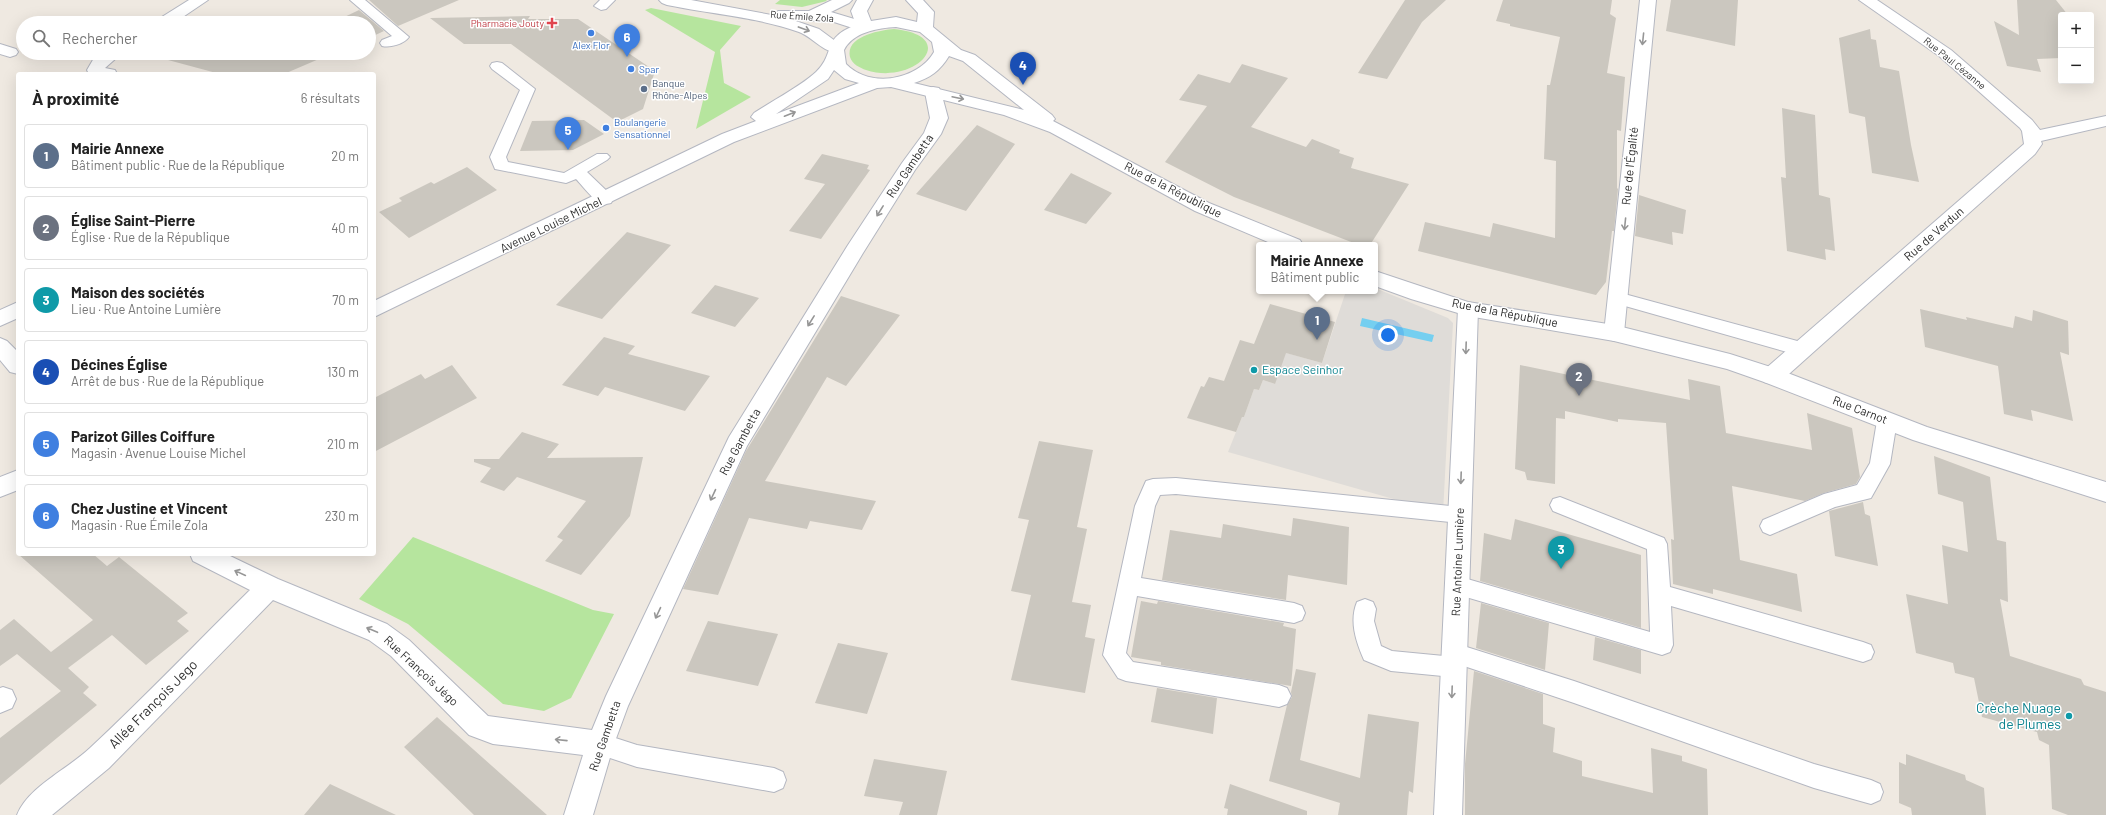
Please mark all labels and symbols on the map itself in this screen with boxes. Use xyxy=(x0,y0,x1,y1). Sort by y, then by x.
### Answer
street label: Rue Émile Zola xyxy=(770,8,834,24)
place label: Pharmacie Jouty xyxy=(471,17,544,29)
marker: Pharmacie Jouty xyxy=(547,18,557,28)
pin: 6 xyxy=(614,24,640,57)
one-way arrow xyxy=(797,26,810,33)
marker: Alex Flor xyxy=(586,28,596,38)
one-way arrow xyxy=(1639,32,1646,45)
street label: Rue Paul Cézanne xyxy=(1922,34,1988,92)
place label: Alex Flor xyxy=(572,39,610,51)
pin: 4 xyxy=(1010,52,1036,85)
place label: Spar xyxy=(639,63,659,75)
marker: Spar xyxy=(626,64,636,74)
place label: Banque Rhône-Alpes xyxy=(652,77,707,101)
marker: Banque Rhône-Alpes xyxy=(639,84,649,94)
one-way arrow xyxy=(951,94,964,102)
one-way arrow xyxy=(784,109,796,117)
place label: Boulangerie Sensationnel xyxy=(614,116,670,140)
pin: 5 xyxy=(555,117,581,150)
marker: Boulangerie Sensationnel xyxy=(601,123,611,133)
street label: Rue de l'Égalité xyxy=(1618,126,1640,206)
street label: Rue Gambetta xyxy=(883,131,936,200)
street label: Rue de la République xyxy=(1122,158,1225,220)
street label: Avenue Louise Michel xyxy=(497,193,604,255)
street label: Rue de Verdun xyxy=(1901,204,1966,263)
one-way arrow xyxy=(876,205,884,216)
one-way arrow xyxy=(1621,217,1628,230)
street label: Rue de la République xyxy=(1451,295,1559,329)
pin: 1 xyxy=(1304,307,1330,340)
one-way arrow xyxy=(807,315,815,326)
your location xyxy=(1378,325,1398,345)
one-way arrow xyxy=(1463,341,1470,354)
place label: Espace Seinhor xyxy=(1262,362,1344,376)
pin: 2 xyxy=(1566,363,1592,396)
marker: Espace Seinhor xyxy=(1249,365,1259,375)
street label: Rue Carnot xyxy=(1831,392,1890,426)
street label: Rue Gambetta xyxy=(716,406,763,477)
one-way arrow xyxy=(1458,471,1465,484)
one-way arrow xyxy=(709,489,716,501)
street label: Rue Antoine Lumière xyxy=(1448,507,1466,616)
pin: 3 xyxy=(1548,536,1574,569)
one-way arrow xyxy=(234,569,246,576)
one-way arrow xyxy=(654,606,661,618)
one-way arrow xyxy=(367,626,379,633)
street label: Rue François Jégo xyxy=(382,632,462,708)
street label: Allée François Jego xyxy=(105,656,201,752)
one-way arrow xyxy=(1449,685,1456,698)
street label: Rue Gambetta xyxy=(585,699,623,773)
place label: Crèche Nuage de Plumes xyxy=(1976,699,2061,732)
marker: Crèche Nuage de Plumes xyxy=(2064,711,2074,721)
one-way arrow xyxy=(555,736,568,743)

